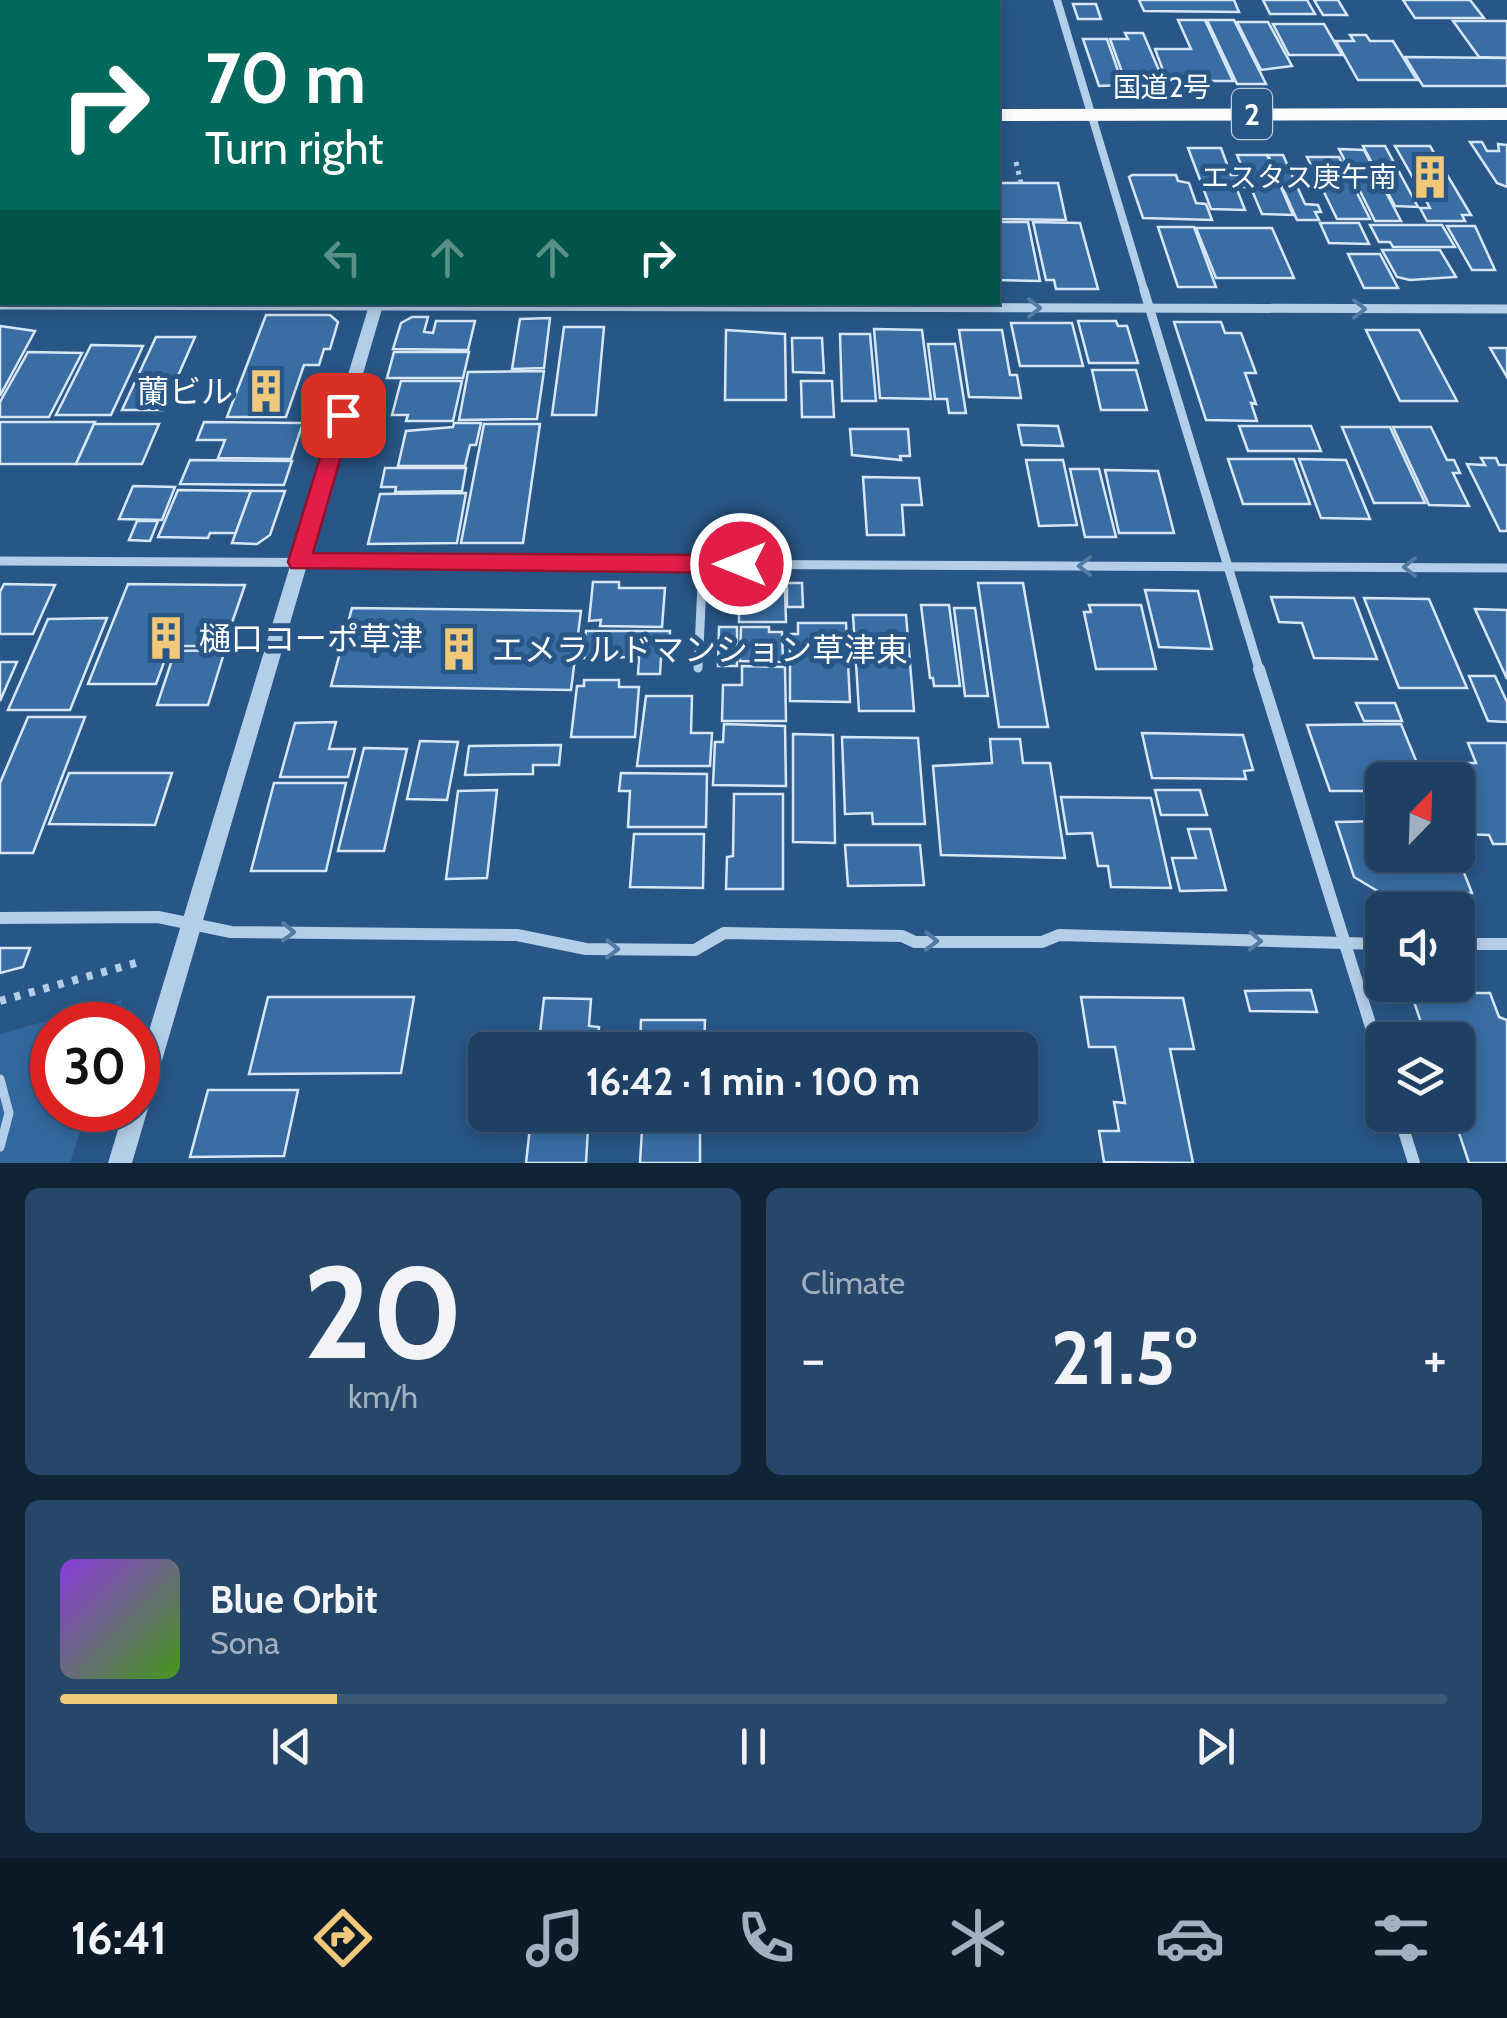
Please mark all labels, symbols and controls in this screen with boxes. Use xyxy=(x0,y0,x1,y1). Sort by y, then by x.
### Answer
text: 70 m xyxy=(205,35,366,121)
icon: right xyxy=(40,40,170,170)
street label: 国道2号 xyxy=(1113,70,1211,104)
road number: 2 xyxy=(1232,89,1272,139)
text: Turn right xyxy=(205,121,384,175)
building icon: エスタス庚午南 xyxy=(1406,153,1454,201)
place label: エスタス庚午南 xyxy=(1201,160,1397,194)
icon: left xyxy=(315,230,370,285)
icon: ahead xyxy=(420,230,475,285)
icon: ahead xyxy=(525,230,580,285)
icon: right xyxy=(630,230,685,285)
one-way arrow xyxy=(1026,297,1042,319)
one-way arrow xyxy=(1352,298,1367,320)
building icon: 蘭ビル xyxy=(242,367,290,415)
place label: 蘭ビル xyxy=(137,372,233,411)
pin xyxy=(301,373,386,458)
icon: arrive xyxy=(316,388,371,443)
position arrow xyxy=(689,512,793,616)
one-way arrow xyxy=(1076,556,1092,577)
one-way arrow xyxy=(1401,557,1417,578)
building icon: 樋口コーポ草津 xyxy=(142,614,190,662)
place label: 樋口コーポ草津 xyxy=(199,619,423,658)
building icon: エメラルドマンション草津東 xyxy=(435,625,483,673)
place label: エメラルドマンション草津東 xyxy=(492,630,908,669)
north arrow xyxy=(1365,762,1475,872)
map controls xyxy=(1365,762,1475,1132)
button: sound xyxy=(1365,892,1475,1002)
one-way arrow xyxy=(280,922,296,943)
one-way arrow xyxy=(1247,930,1263,951)
one-way arrow xyxy=(924,931,940,952)
one-way arrow xyxy=(604,938,620,960)
speed limit sign: 30 xyxy=(30,1002,160,1132)
button: layers xyxy=(1365,1022,1475,1132)
text: 16:42 · 1 min · 100 m xyxy=(586,1058,920,1105)
text: 20 xyxy=(303,1233,463,1391)
text: Climate xyxy=(801,1263,905,1302)
text: 21.5° xyxy=(1051,1312,1197,1403)
text: − xyxy=(801,1325,825,1392)
text: + xyxy=(1423,1325,1447,1392)
text: km/h xyxy=(348,1377,418,1416)
text: Blue Orbit xyxy=(210,1576,378,1623)
text: Sona xyxy=(210,1623,280,1662)
icon: previous xyxy=(264,1719,319,1774)
icon: pause xyxy=(726,1719,781,1774)
icon: next xyxy=(1188,1719,1243,1774)
icon: directions xyxy=(308,1903,378,1973)
icon: music xyxy=(520,1903,590,1973)
icon: phone xyxy=(731,1903,801,1973)
icon: climate xyxy=(943,1903,1013,1973)
icon: car xyxy=(1155,1903,1225,1973)
icon: filters xyxy=(1366,1903,1436,1973)
text: 16:41 xyxy=(71,1911,167,1965)

